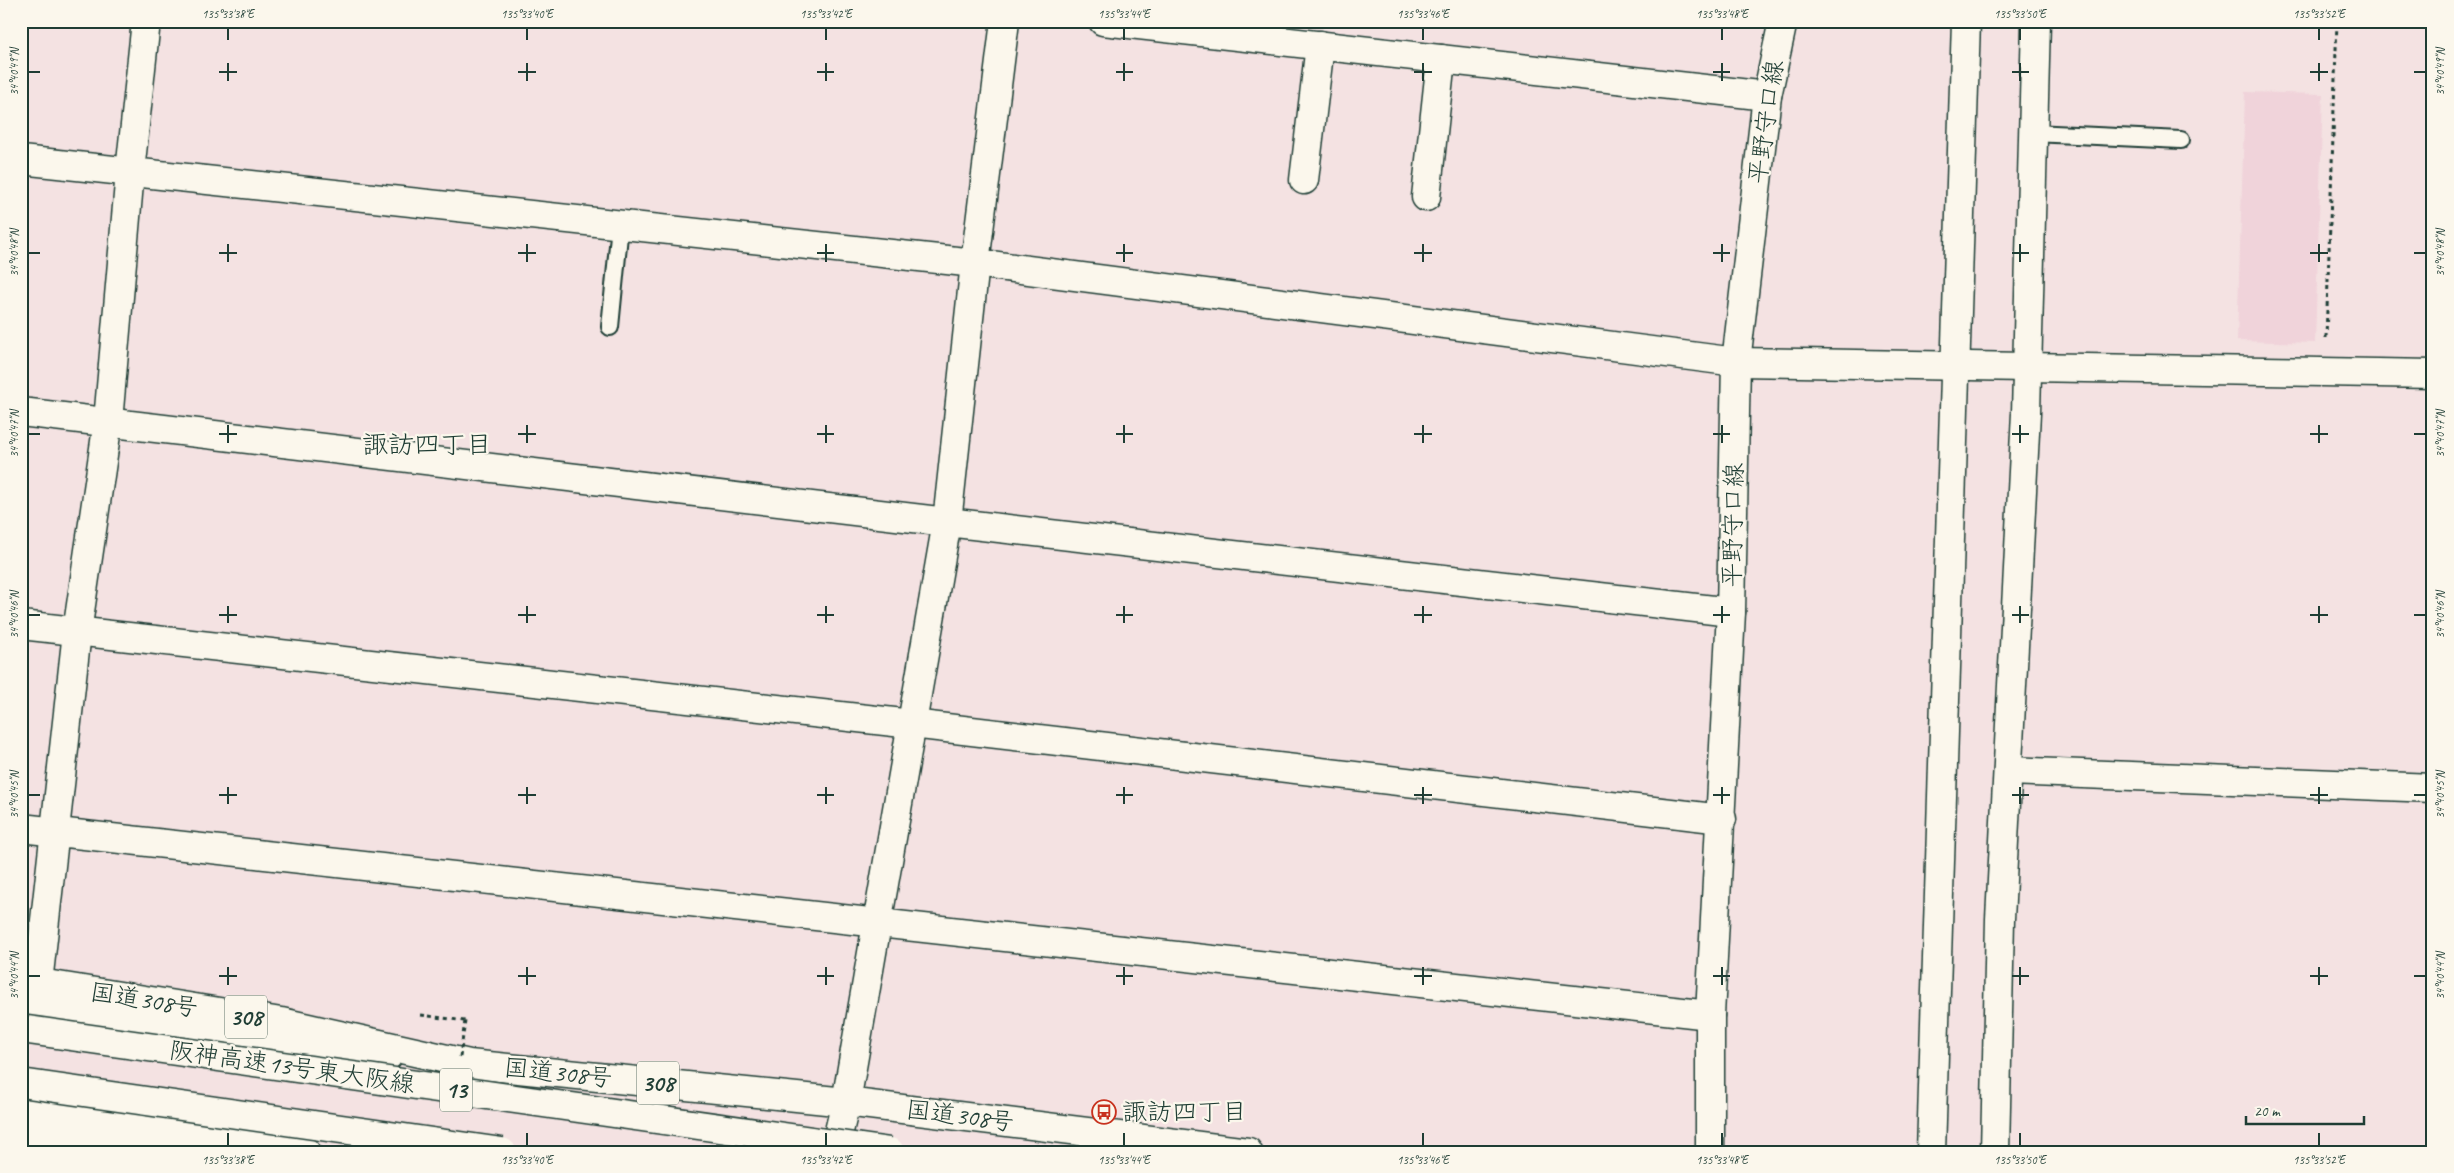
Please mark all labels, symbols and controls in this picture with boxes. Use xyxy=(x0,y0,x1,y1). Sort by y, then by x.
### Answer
text: 135°33'38"E xyxy=(202,6,256,22)
text: 135°33'40"E xyxy=(501,6,555,22)
text: 135°33'42"E xyxy=(800,6,854,22)
text: 135°33'44"E xyxy=(1098,6,1152,22)
text: 135°33'46"E xyxy=(1397,6,1451,22)
text: 135°33'48"E xyxy=(1696,6,1750,22)
text: 135°33'50"E xyxy=(1994,6,2048,22)
text: 135°33'52"E xyxy=(2293,6,2347,22)
text: 34°40'49"N xyxy=(6,47,22,96)
text: 34°40'49"N xyxy=(2432,47,2448,96)
street label: 平野守口線 xyxy=(1741,58,1791,186)
text: 34°40'48"N xyxy=(6,228,22,277)
text: 34°40'48"N xyxy=(2432,228,2448,277)
text: 34°40'47"N xyxy=(6,409,22,458)
text: 34°40'47"N xyxy=(2432,409,2448,458)
district label: 諏訪四丁目 xyxy=(362,428,492,461)
street label: 平野守口線 xyxy=(1716,462,1750,588)
text: 34°40'46"N xyxy=(6,590,22,639)
text: 34°40'46"N xyxy=(2432,590,2448,639)
text: 34°40'45"N xyxy=(6,770,22,819)
text: 34°40'45"N xyxy=(2432,770,2448,819)
text: 34°40'44"N xyxy=(6,951,22,1000)
text: 34°40'44"N xyxy=(2432,951,2448,1000)
street label: 国道308号 xyxy=(88,976,200,1024)
road number: 308 xyxy=(225,996,267,1038)
street label: 阪神高速13号東大阪線 xyxy=(167,1034,417,1100)
street label: 国道308号 xyxy=(502,1051,614,1095)
road number: 308 xyxy=(637,1062,679,1104)
road number: 13 xyxy=(440,1068,472,1112)
street label: 国道308号 xyxy=(904,1093,1016,1139)
scale bar xyxy=(2246,1093,2364,1125)
place label: 諏訪四丁目 xyxy=(1122,1096,1247,1128)
bus stop icon: 諏訪四丁目 xyxy=(1091,1099,1117,1125)
text: 20 m xyxy=(2254,1102,2281,1121)
text: 135°33'38"E xyxy=(202,1152,256,1168)
text: 135°33'40"E xyxy=(501,1152,555,1168)
text: 135°33'42"E xyxy=(800,1152,854,1168)
text: 135°33'44"E xyxy=(1098,1152,1152,1168)
text: 135°33'46"E xyxy=(1397,1152,1451,1168)
text: 135°33'48"E xyxy=(1696,1152,1750,1168)
text: 135°33'50"E xyxy=(1994,1152,2048,1168)
text: 135°33'52"E xyxy=(2293,1152,2347,1168)

